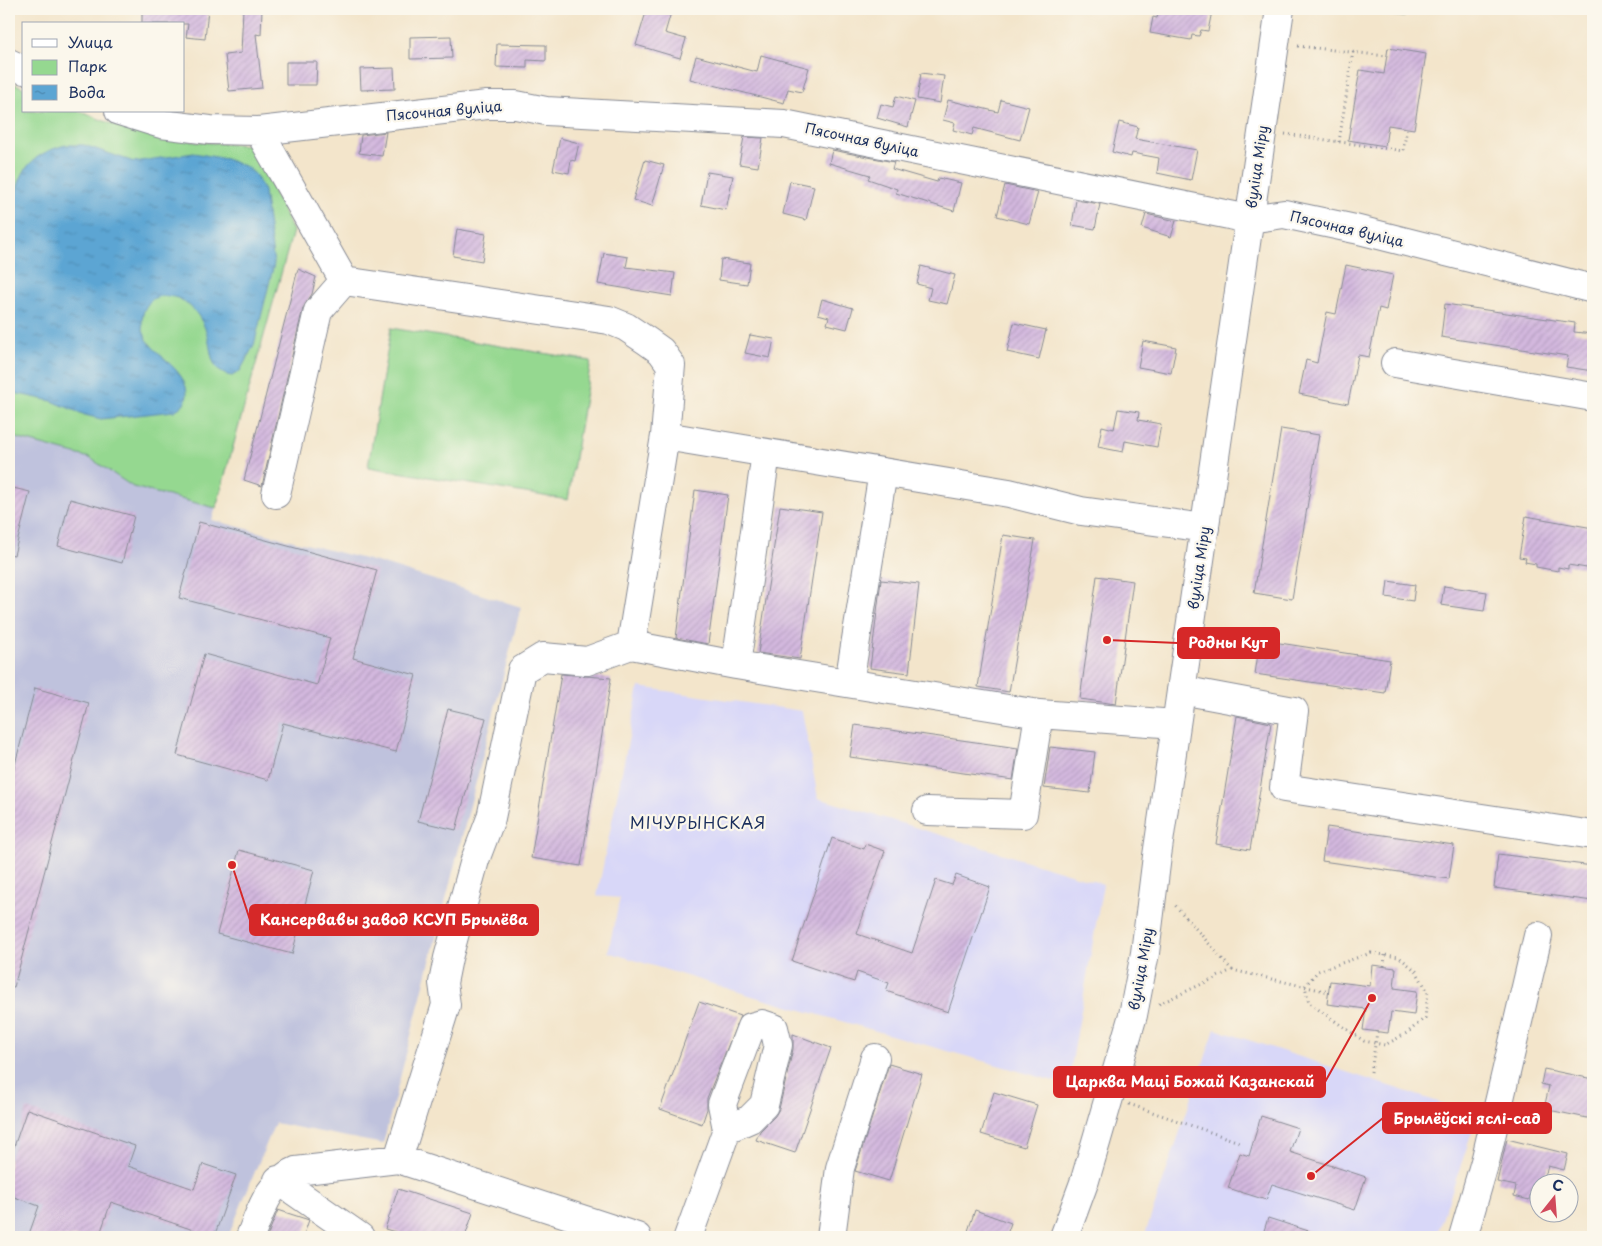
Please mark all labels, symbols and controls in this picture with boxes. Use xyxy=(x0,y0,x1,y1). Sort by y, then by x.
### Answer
legend xyxy=(22,22,185,112)
text: Улица xyxy=(68,30,113,53)
text: Парк xyxy=(68,54,107,77)
text: Вода xyxy=(68,80,106,103)
street label: Пясочная вуліца xyxy=(385,95,503,126)
street label: Пясочная вуліца xyxy=(803,117,921,162)
street label: вуліца Міру xyxy=(1240,124,1273,210)
street label: Пясочная вуліца xyxy=(1288,205,1406,252)
street label: вуліца Міру xyxy=(1182,525,1215,611)
callout: Родны Кут xyxy=(1178,628,1279,658)
text: Родны Кут xyxy=(1188,630,1269,653)
district label: МІЧУРЫНСКАЯ xyxy=(630,810,766,834)
callout: Кансервавы завод КСУП Брылёва xyxy=(250,905,538,935)
text: Кансервавы завод КСУП Брылёва xyxy=(260,907,528,930)
street label: вуліца Міру xyxy=(1123,926,1158,1012)
callout: Царква Маці Божай Казанскай xyxy=(1054,1067,1325,1097)
text: Царква Маці Божай Казанскай xyxy=(1066,1069,1315,1092)
callout: Брылёўскі яслі-сад xyxy=(1383,1103,1551,1133)
text: Брылёўскі яслі-сад xyxy=(1394,1106,1540,1129)
north arrow xyxy=(1530,1174,1580,1224)
text: С xyxy=(1550,1174,1566,1197)

